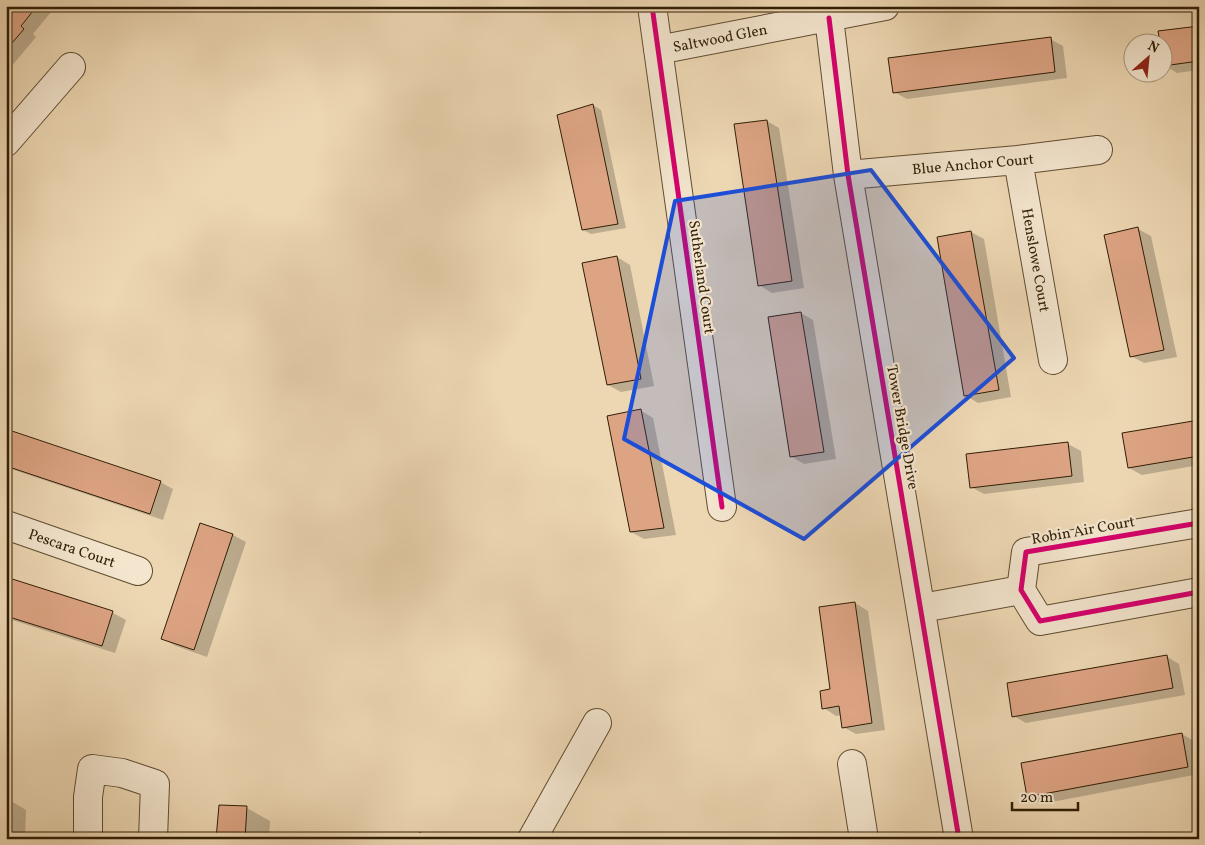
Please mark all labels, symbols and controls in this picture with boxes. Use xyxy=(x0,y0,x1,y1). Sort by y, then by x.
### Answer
street label: Saltwood Glen xyxy=(671,20,769,59)
north arrow xyxy=(1122,32,1172,82)
text: N xyxy=(1144,37,1162,59)
street label: Blue Anchor Court xyxy=(911,150,1035,181)
street label: Henslowe Court xyxy=(1015,207,1054,314)
street label: Sutherland Court xyxy=(682,219,719,335)
street label: Tower Bridge Drive xyxy=(880,363,923,491)
street label: Robin Air Court xyxy=(1030,512,1137,551)
street label: Pescara Court xyxy=(25,525,118,574)
scale bar xyxy=(1012,780,1079,812)
text: 20 m xyxy=(1020,788,1053,809)

